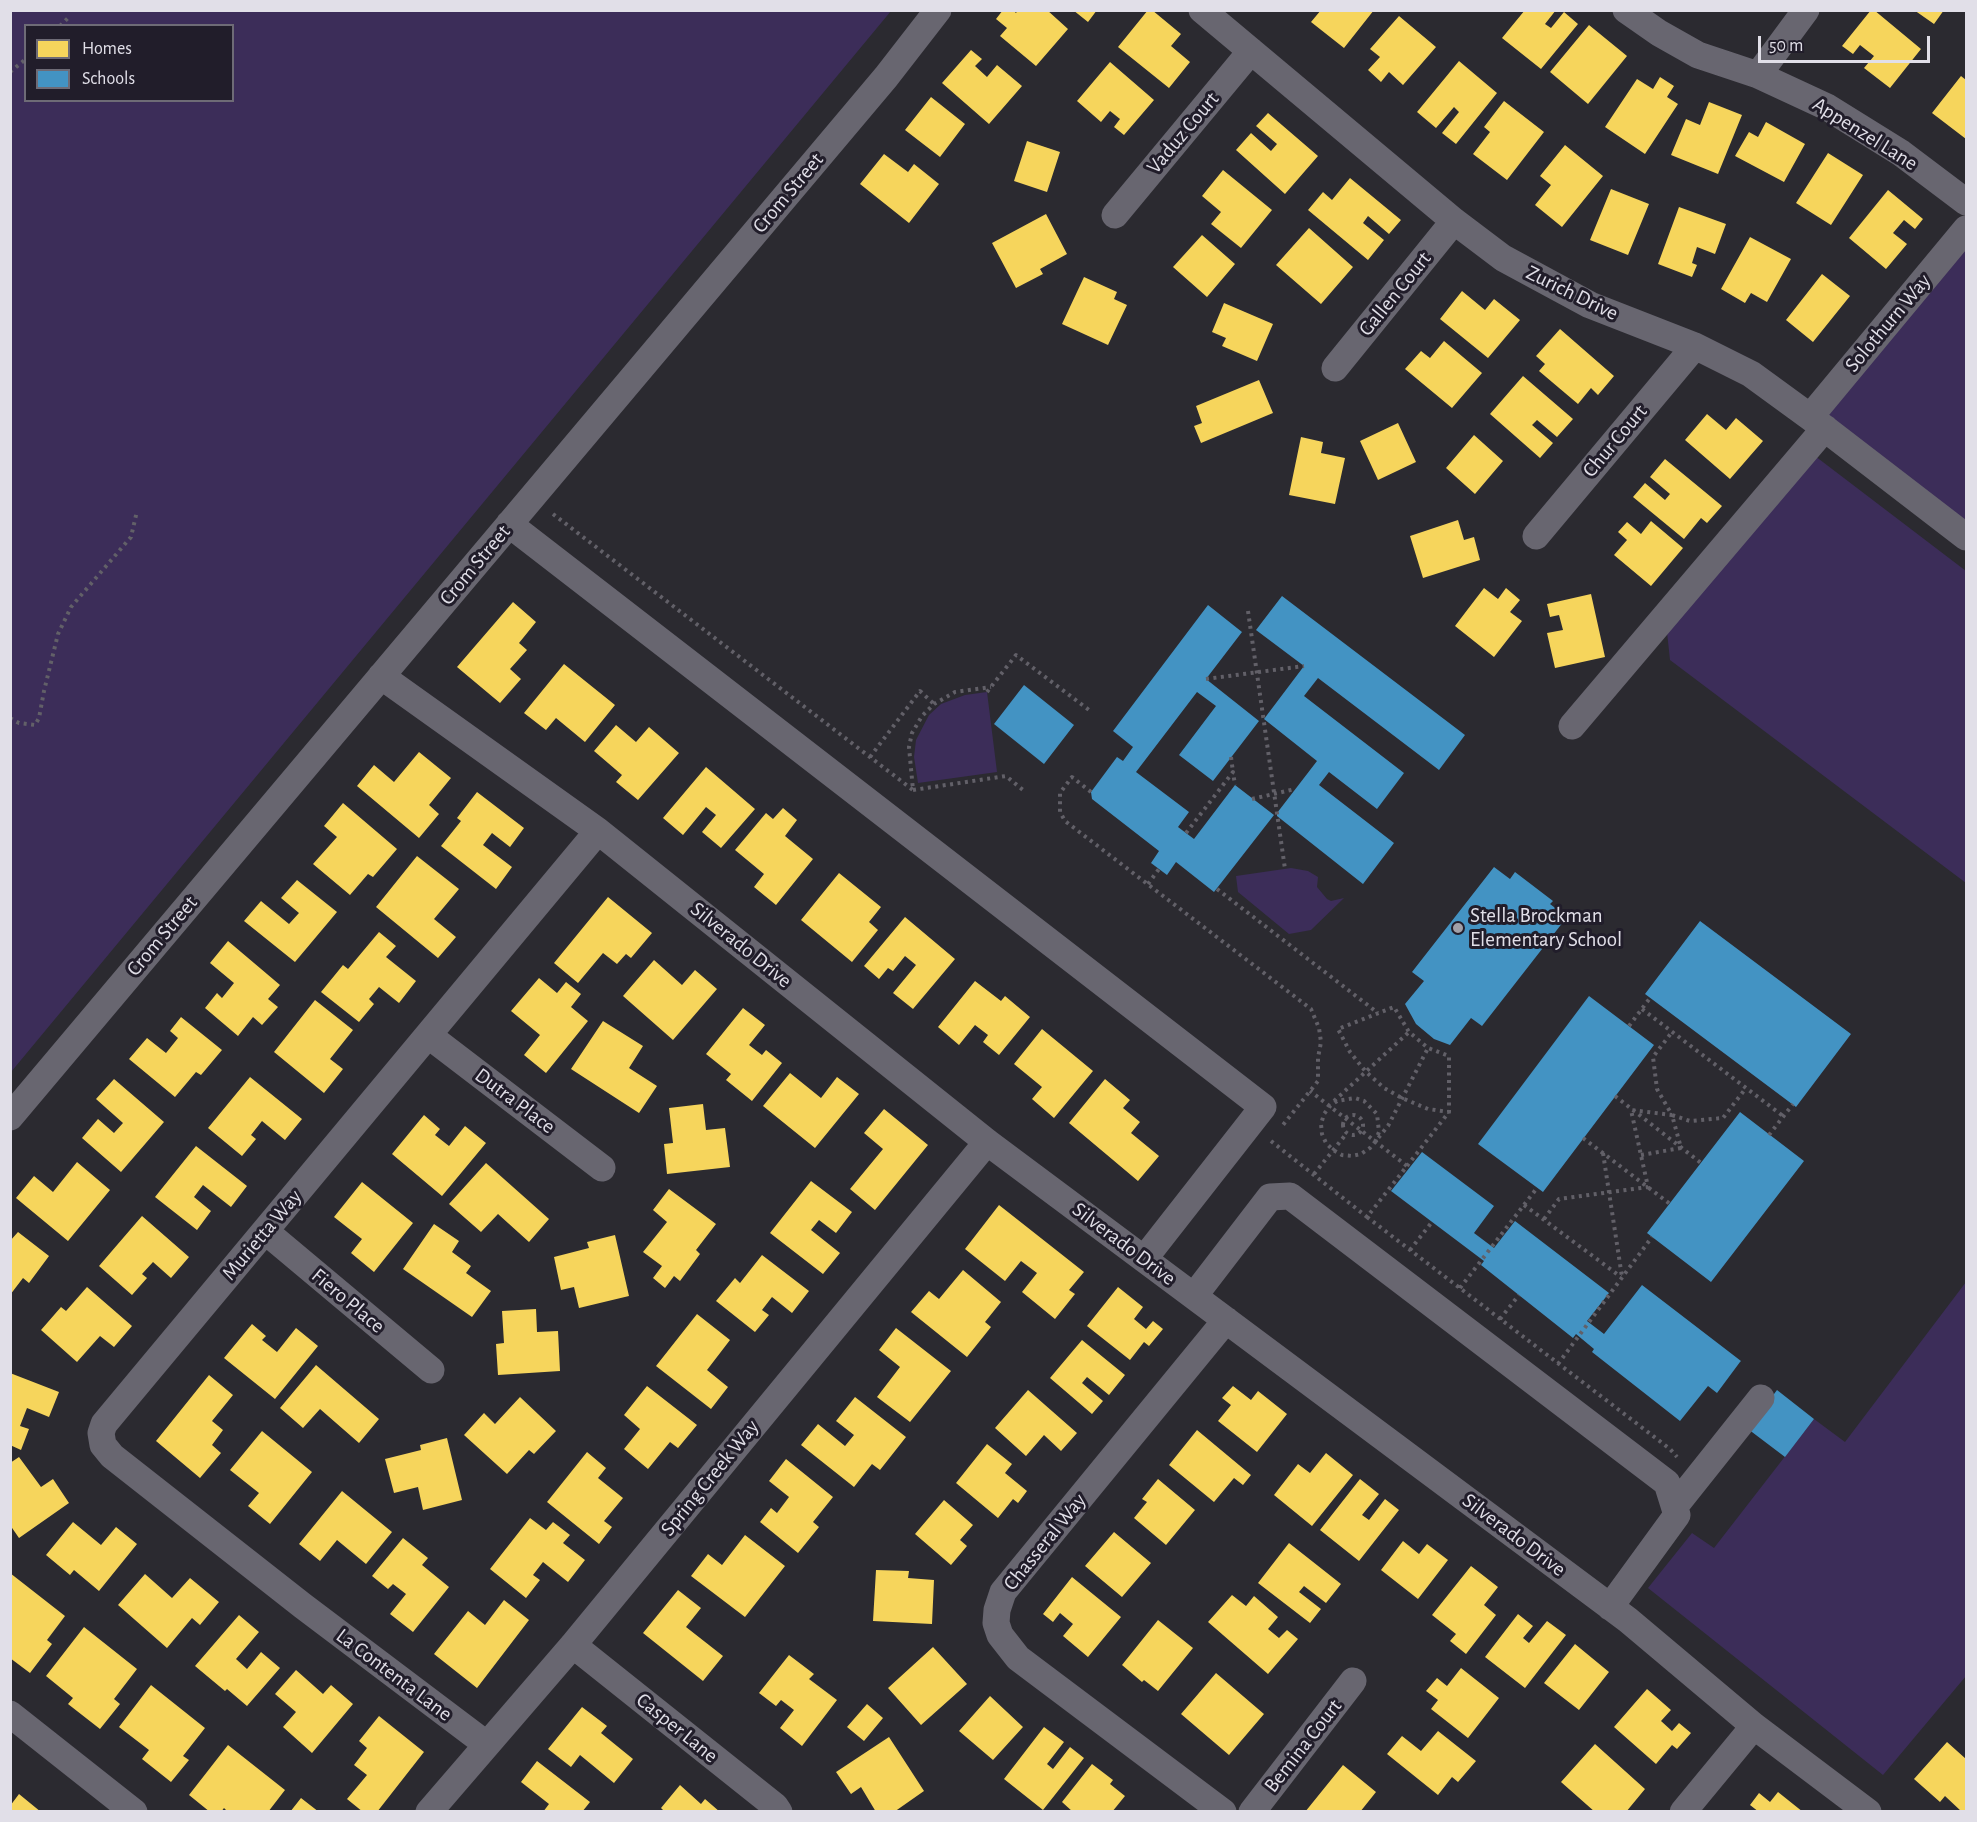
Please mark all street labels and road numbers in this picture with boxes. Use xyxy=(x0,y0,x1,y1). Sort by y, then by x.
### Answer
street label: Vaduz Court xyxy=(1142,87,1224,179)
street label: Appenzel Lane xyxy=(1808,92,1922,176)
street label: Crom Street xyxy=(747,148,829,238)
street label: Gallen Court xyxy=(1353,247,1437,341)
street label: Zurich Drive xyxy=(1522,260,1622,326)
street label: Solothurn Way xyxy=(1840,269,1936,377)
street label: Chur Court xyxy=(1577,399,1653,483)
street label: Crom Street xyxy=(434,520,516,610)
street label: Crom Street xyxy=(121,891,203,981)
street label: Silverado Drive xyxy=(685,896,797,994)
street label: Dutra Place xyxy=(470,1063,560,1139)
street label: Murietta Way xyxy=(217,1184,307,1286)
street label: Silverado Drive xyxy=(1067,1197,1181,1291)
street label: Fiero Place xyxy=(306,1263,390,1339)
street label: Spring Creek Way xyxy=(655,1415,765,1541)
street label: Chasseral Way xyxy=(998,1488,1092,1596)
street label: Silverado Drive xyxy=(1457,1488,1571,1582)
street label: La Contenta Lane xyxy=(331,1623,457,1727)
street label: Casper Lane xyxy=(631,1687,723,1769)
street label: Bemina Court xyxy=(1259,1694,1347,1798)

